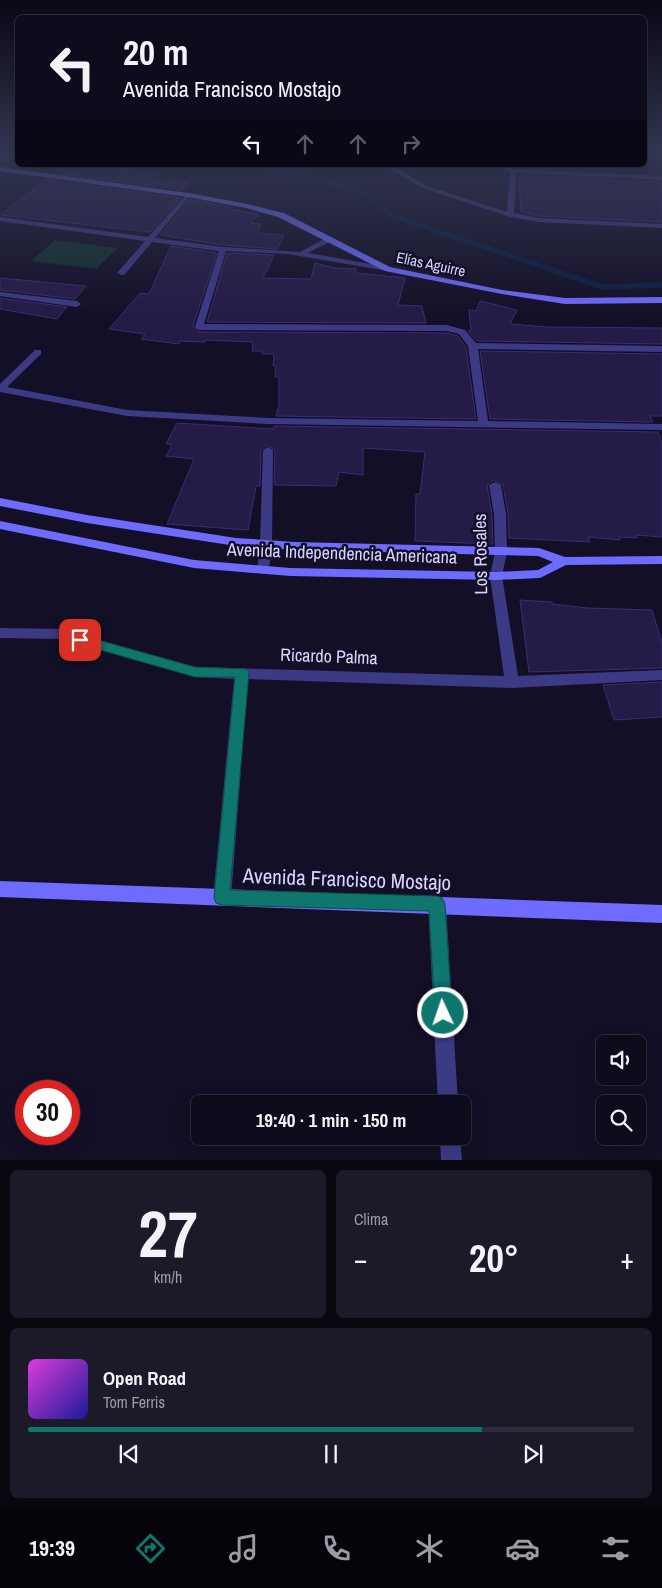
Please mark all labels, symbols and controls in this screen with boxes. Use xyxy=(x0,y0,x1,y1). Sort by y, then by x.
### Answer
text: 20 m xyxy=(123,29,188,76)
icon: left xyxy=(40,35,105,100)
text: Avenida Francisco Mostajo xyxy=(123,74,341,104)
icon: left xyxy=(238,130,266,158)
icon: ahead xyxy=(291,130,319,158)
icon: ahead xyxy=(344,130,372,158)
icon: right xyxy=(397,130,425,158)
street label: Elías Aguirre xyxy=(394,246,468,282)
street label: Los Rosales xyxy=(467,513,493,595)
street label: Avenida Independencia Americana xyxy=(225,536,458,570)
pin xyxy=(59,619,101,661)
icon: arrive xyxy=(66,626,94,654)
street label: Ricardo Palma xyxy=(280,642,378,670)
street label: Avenida Francisco Mostajo xyxy=(241,861,452,897)
position arrow xyxy=(416,986,468,1038)
map controls xyxy=(596,1035,646,1145)
button: sound xyxy=(596,1035,646,1085)
speed limit sign: 30 xyxy=(15,1080,80,1145)
button: search xyxy=(596,1095,646,1145)
text: 19:40 · 1 min · 150 m xyxy=(256,1107,406,1133)
text: 27 xyxy=(138,1190,198,1277)
text: Clima xyxy=(354,1208,388,1230)
text: 20° xyxy=(469,1233,519,1284)
text: − xyxy=(354,1240,367,1278)
text: + xyxy=(621,1240,634,1278)
text: km/h xyxy=(154,1266,182,1288)
text: Open Road xyxy=(103,1365,186,1391)
text: Tom Ferris xyxy=(103,1391,165,1413)
icon: previous xyxy=(115,1440,143,1468)
icon: pause xyxy=(317,1440,345,1468)
icon: next xyxy=(519,1440,547,1468)
icon: directions xyxy=(133,1531,168,1566)
icon: music xyxy=(226,1531,261,1566)
icon: phone xyxy=(319,1531,354,1566)
icon: climate xyxy=(412,1531,447,1566)
icon: car xyxy=(505,1531,540,1566)
icon: filters xyxy=(598,1531,633,1566)
text: 19:39 xyxy=(29,1533,75,1563)

